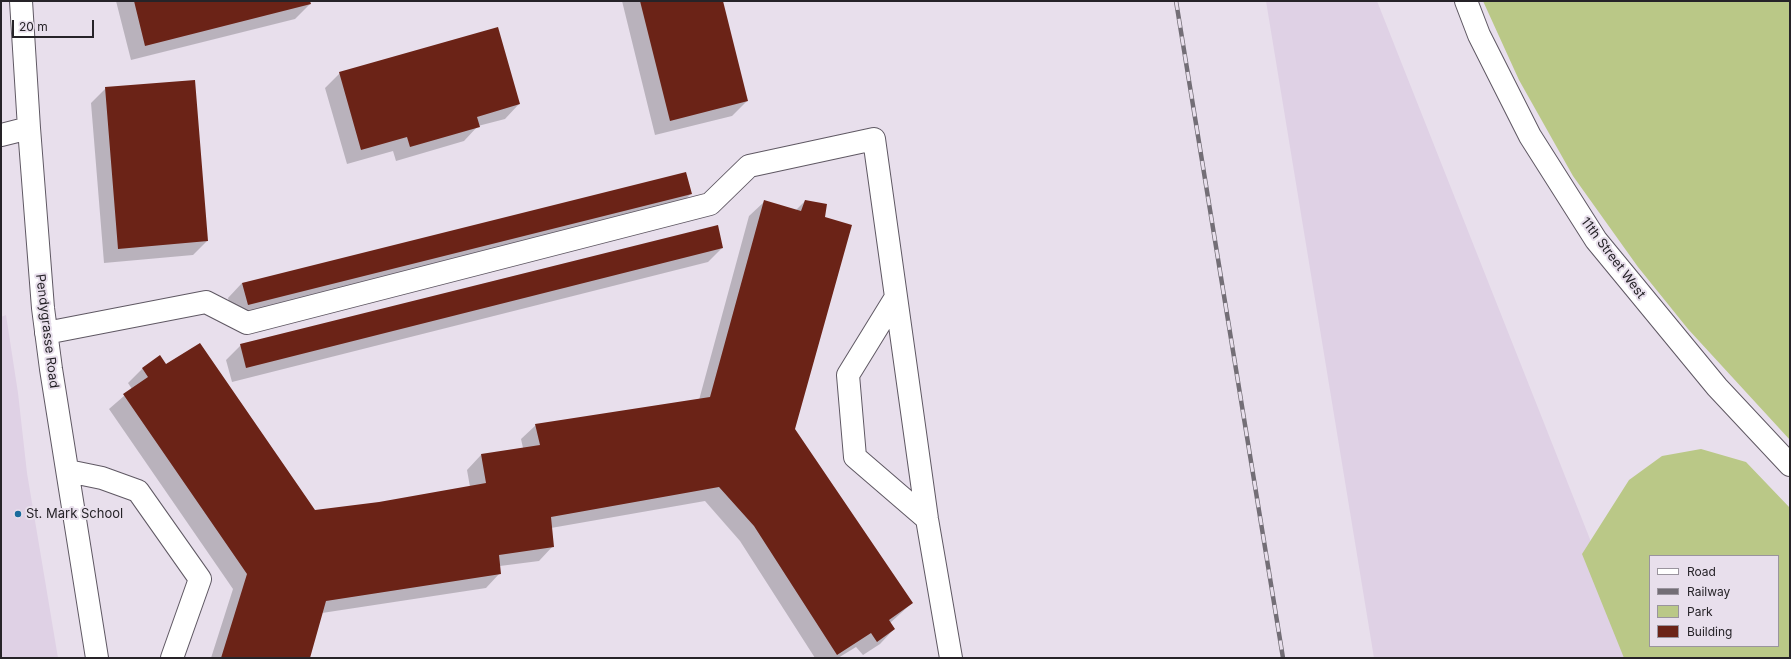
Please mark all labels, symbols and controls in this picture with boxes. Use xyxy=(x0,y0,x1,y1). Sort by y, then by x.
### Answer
scale bar xyxy=(14,12,96,38)
text: 20 m xyxy=(19,19,48,34)
street label: 11th Street West xyxy=(1577,214,1649,302)
street label: Pendygrasse Road xyxy=(32,273,62,389)
place label: St. Mark School xyxy=(26,506,123,522)
marker: St. Mark School xyxy=(13,509,23,519)
legend xyxy=(1649,555,1779,647)
text: Road xyxy=(1687,564,1716,579)
text: Railway xyxy=(1687,584,1730,599)
text: Park xyxy=(1687,604,1713,619)
text: Building xyxy=(1687,624,1732,639)

